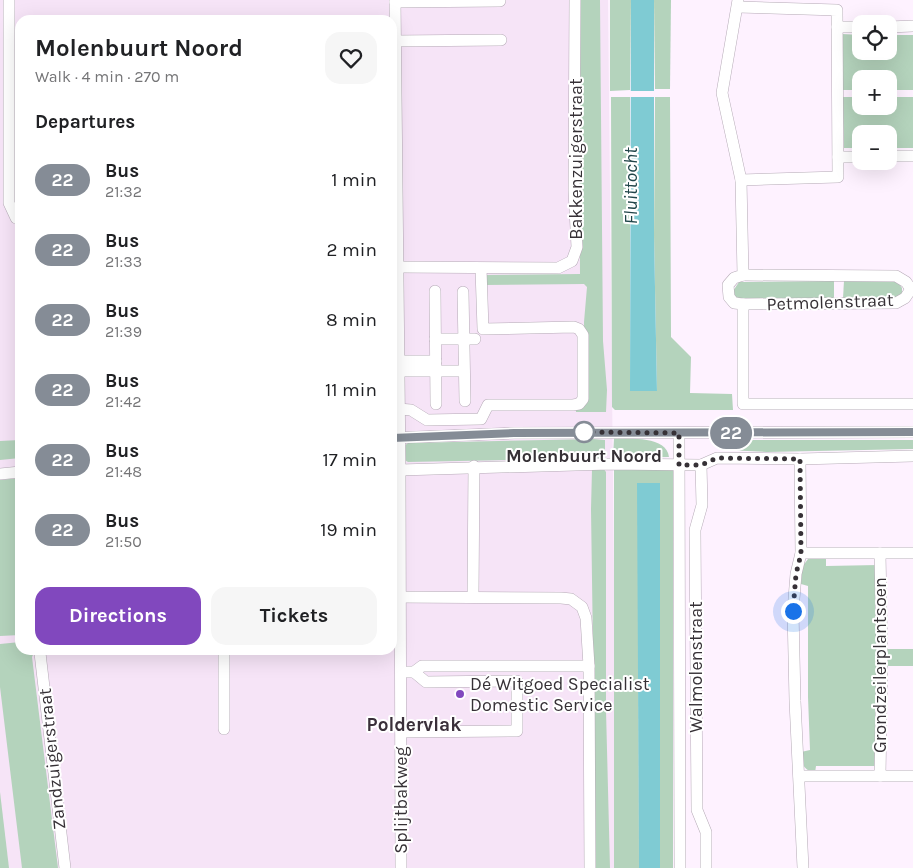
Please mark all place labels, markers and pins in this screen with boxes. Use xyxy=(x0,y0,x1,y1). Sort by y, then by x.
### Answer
marker: Molenbuurt Noord xyxy=(573,421,595,443)
place label: Molenbuurt Noord xyxy=(506,445,662,467)
place label: Dé Witgoed Specialist Domestic Service xyxy=(470,673,650,716)
marker: Dé Witgoed Specialist Domestic Service xyxy=(454,688,466,700)

